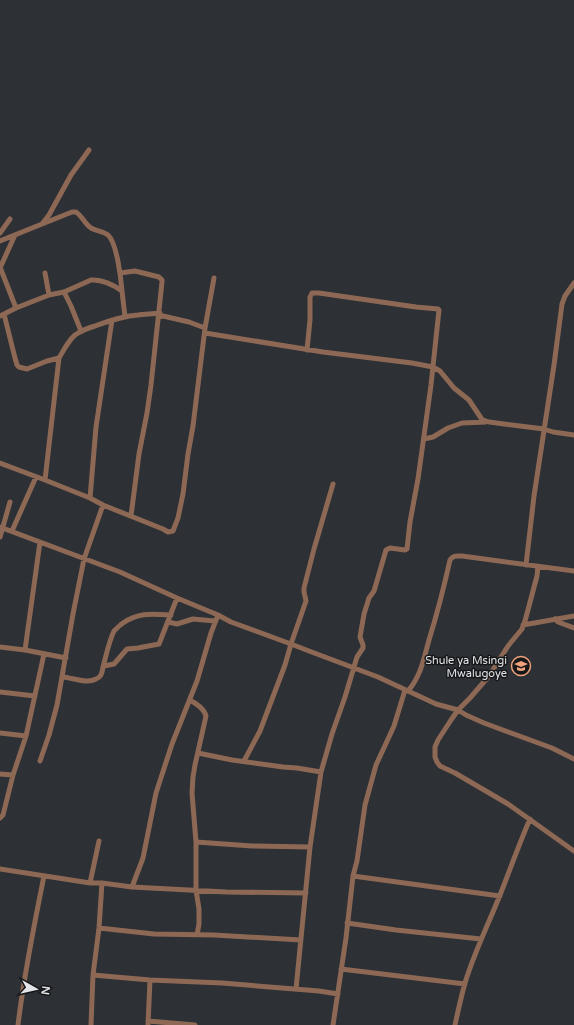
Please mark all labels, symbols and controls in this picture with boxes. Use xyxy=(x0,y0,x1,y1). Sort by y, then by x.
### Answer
place label: Shule ya Msingi Mwalugoye xyxy=(425,654,507,680)
school or university icon: Shule ya Msingi Mwalugoye xyxy=(510,655,532,677)
north arrow xyxy=(16,969,56,1009)
text: N xyxy=(38,985,52,996)

